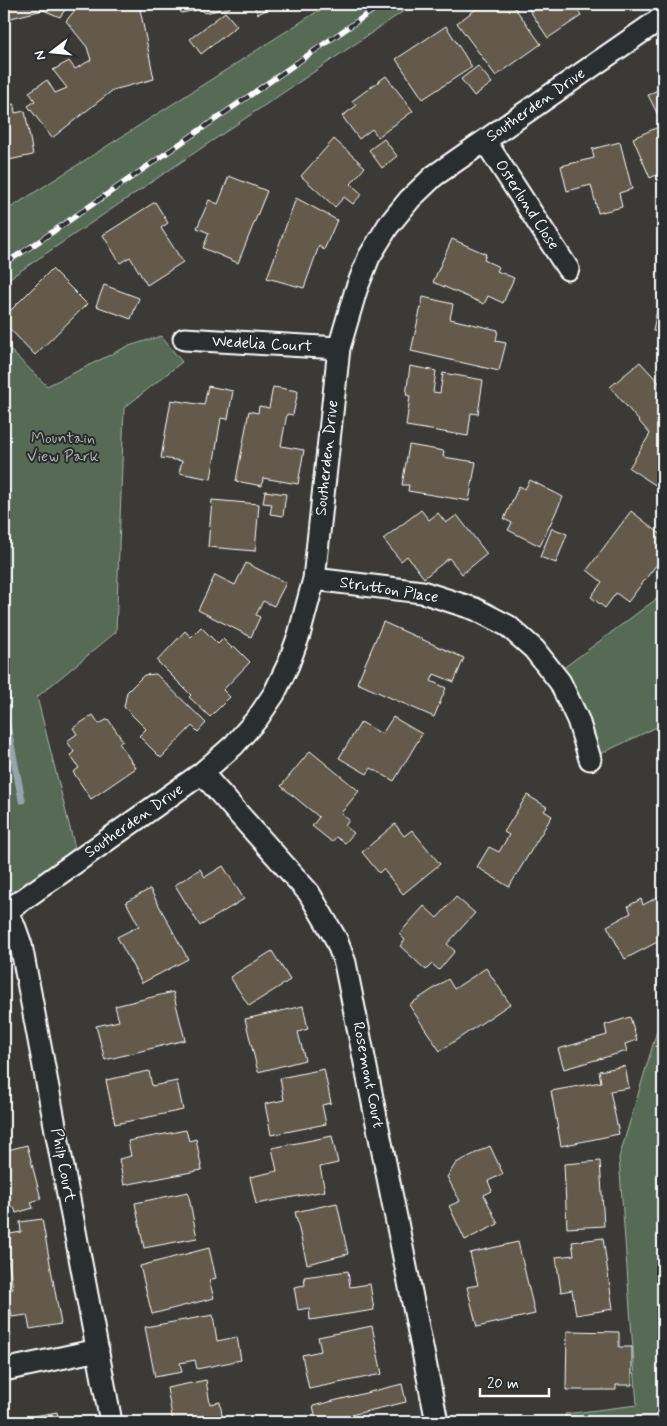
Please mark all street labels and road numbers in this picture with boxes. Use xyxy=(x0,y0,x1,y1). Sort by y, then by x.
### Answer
street label: Southerden Drive xyxy=(482,63,590,147)
street label: Osterlund Close xyxy=(490,156,564,254)
street label: Wedelia Court xyxy=(211,331,313,357)
street label: Southerden Drive xyxy=(310,399,344,517)
street label: Strutton Place xyxy=(338,572,440,608)
street label: Southerden Drive xyxy=(80,779,188,863)
street label: Rosemont Court xyxy=(347,1020,389,1130)
street label: Philp Court xyxy=(46,1126,81,1204)

